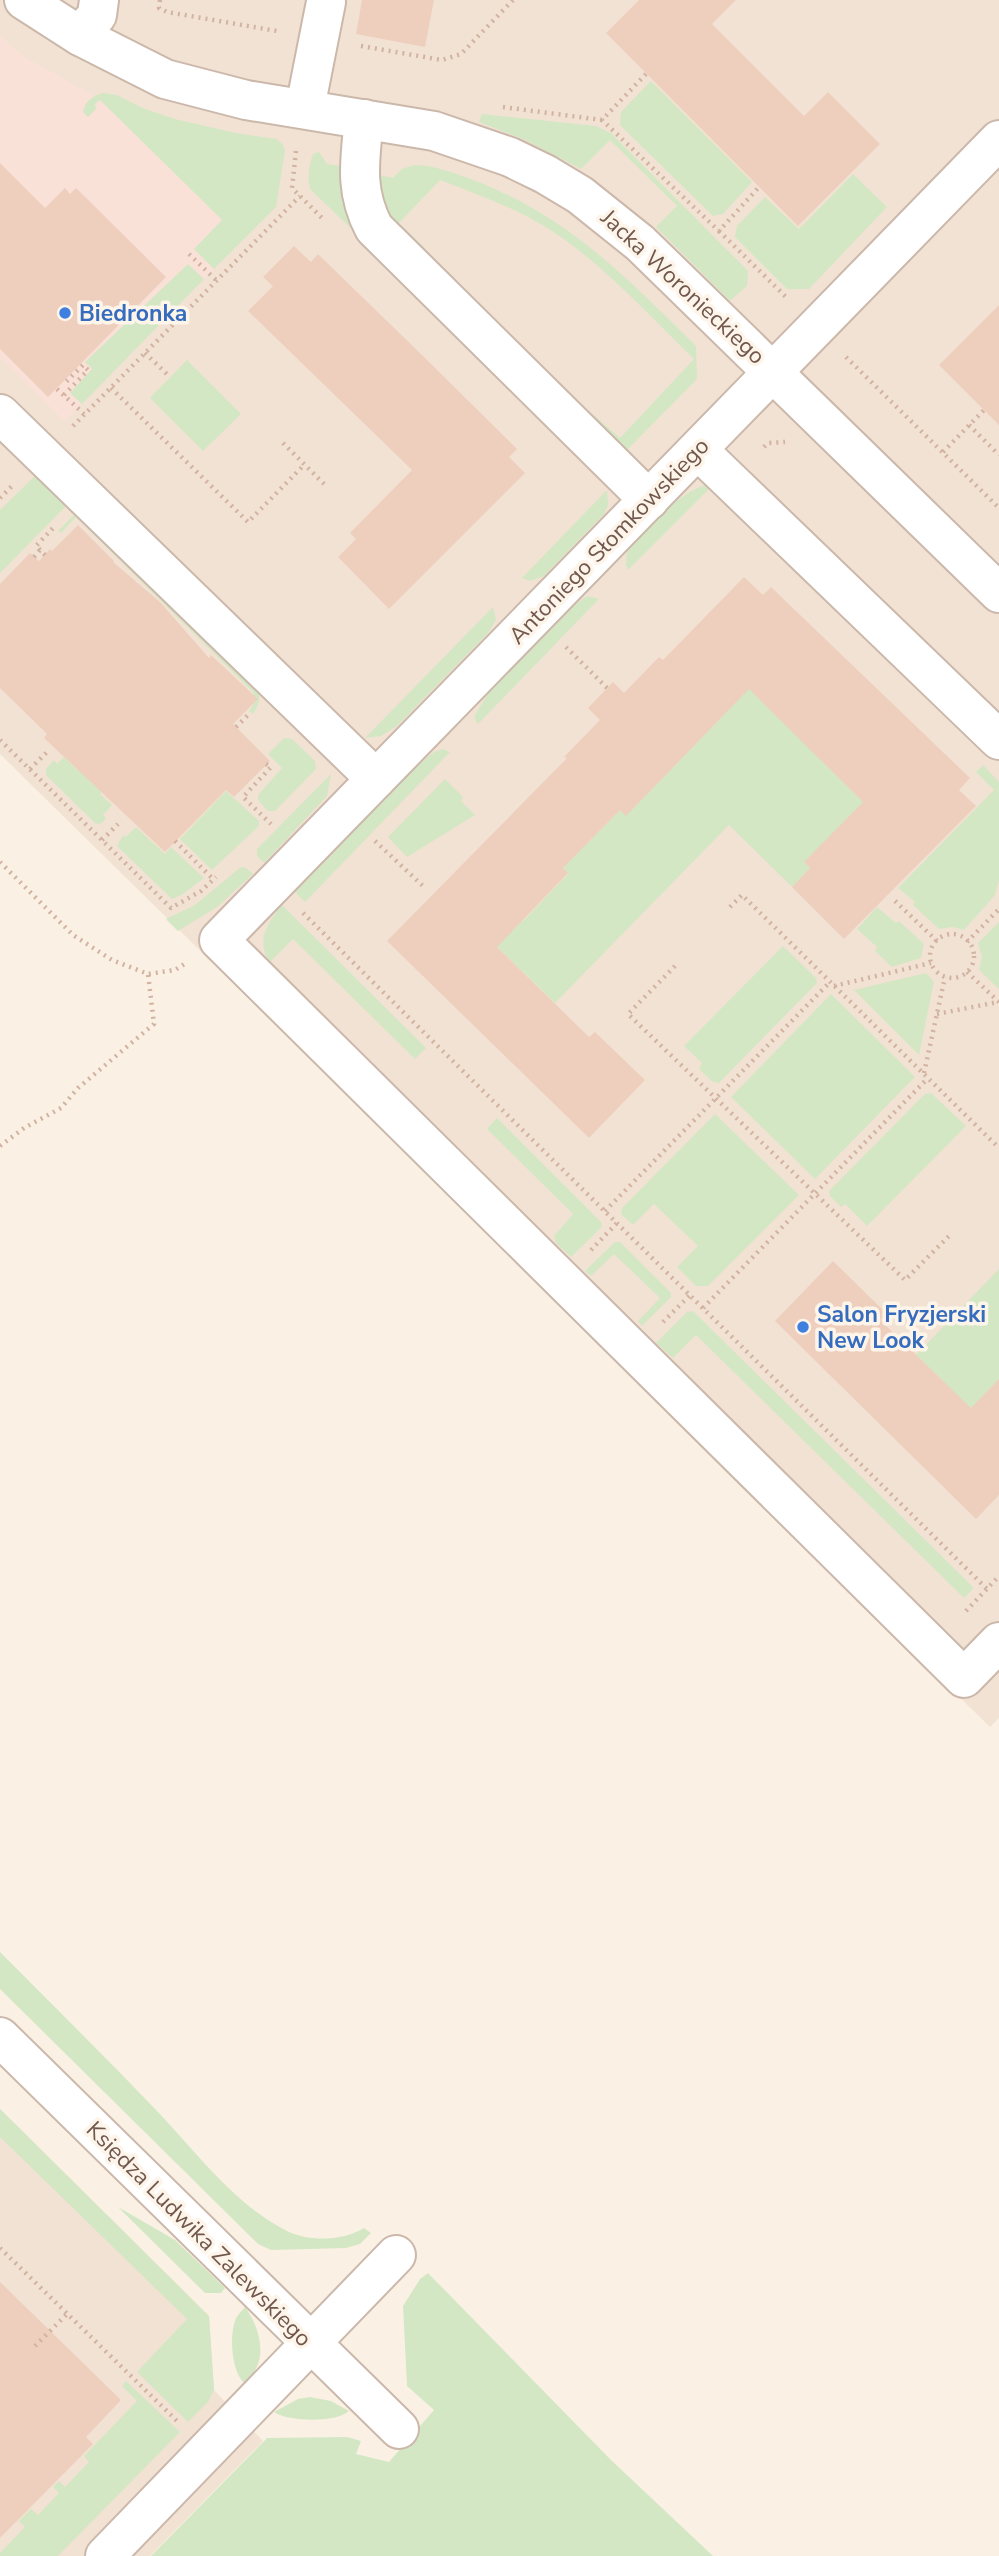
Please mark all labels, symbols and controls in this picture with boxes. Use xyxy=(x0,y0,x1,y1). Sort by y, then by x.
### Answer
street label: Jacka Woronieckiego xyxy=(593,202,772,371)
place label: Biedronka xyxy=(79,298,187,329)
marker: Biedronka xyxy=(57,305,73,321)
street label: Antoniego Słomkowskiego xyxy=(502,431,716,651)
place label: Salon Fryzjerski New Look xyxy=(817,1299,986,1356)
marker: Salon Fryzjerski New Look xyxy=(795,1319,811,1335)
street label: Księdza Ludwika Zalewskiego xyxy=(79,2114,319,2354)

